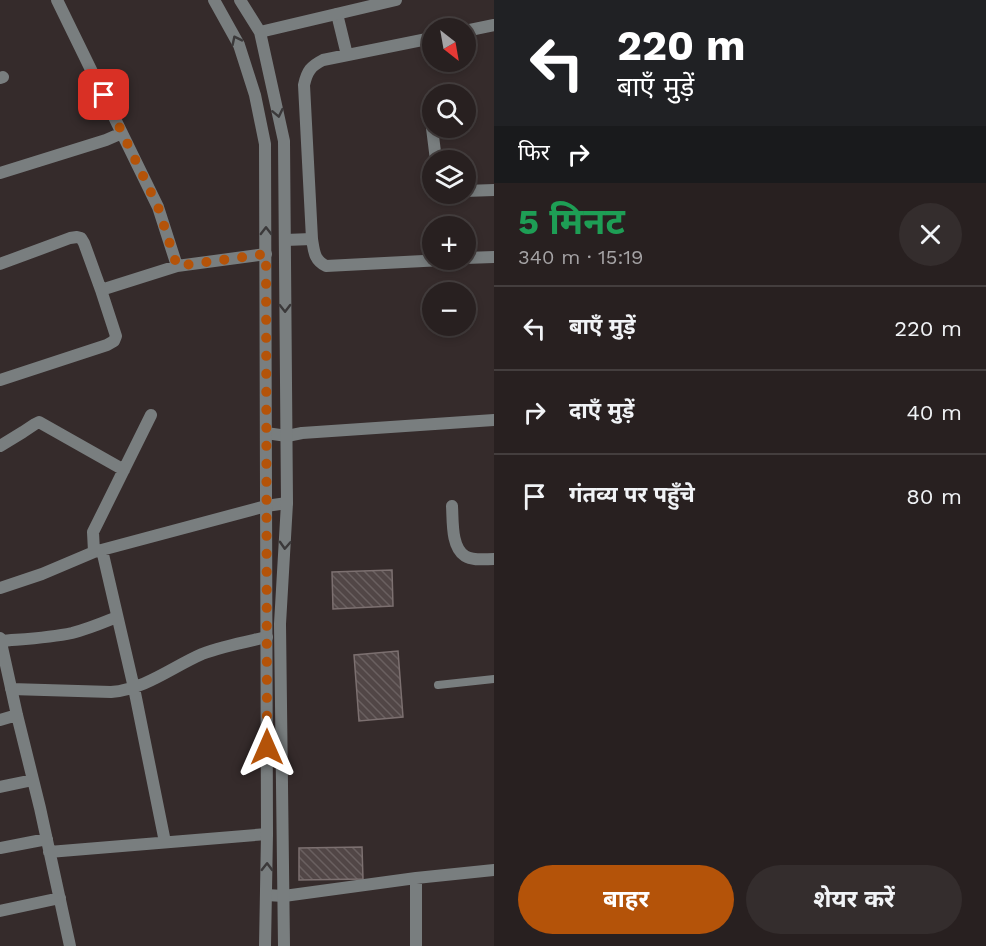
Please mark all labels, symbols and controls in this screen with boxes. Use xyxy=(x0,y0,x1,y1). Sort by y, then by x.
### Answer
north arrow xyxy=(422,18,476,72)
map controls xyxy=(422,18,476,336)
text: 220 m xyxy=(617,21,746,70)
icon: left xyxy=(518,24,596,102)
one-way arrow xyxy=(231,35,243,46)
pin xyxy=(78,69,129,120)
text: बाएँ मुड़ें xyxy=(617,71,694,103)
icon: arrive xyxy=(87,78,120,111)
button: search xyxy=(422,84,476,138)
one-way arrow xyxy=(271,108,284,118)
icon: right xyxy=(562,138,595,171)
text: फिर xyxy=(518,140,550,165)
button: layers xyxy=(422,150,476,204)
text: 5 मिनट xyxy=(518,201,625,243)
button: close xyxy=(899,203,962,266)
button: + xyxy=(422,216,476,270)
one-way arrow xyxy=(260,226,272,235)
text: 340 m · 15:19 xyxy=(518,245,643,269)
button: − xyxy=(422,282,476,336)
one-way arrow xyxy=(279,303,291,312)
icon: left xyxy=(518,312,551,345)
text: बाएँ मुड़ें xyxy=(569,314,636,339)
text: 220 m xyxy=(894,316,962,341)
icon: right xyxy=(518,396,551,429)
text: दाएँ मुड़ें xyxy=(569,398,634,423)
text: 40 m xyxy=(906,400,962,425)
icon: arrive xyxy=(518,480,551,513)
text: गंतव्य पर पहुँचे xyxy=(569,482,695,507)
text: 80 m xyxy=(906,484,962,509)
one-way arrow xyxy=(278,540,291,549)
position arrow xyxy=(235,715,299,779)
one-way arrow xyxy=(260,862,273,871)
button: बाहर xyxy=(518,865,734,934)
button: शेयर करें xyxy=(746,865,962,934)

